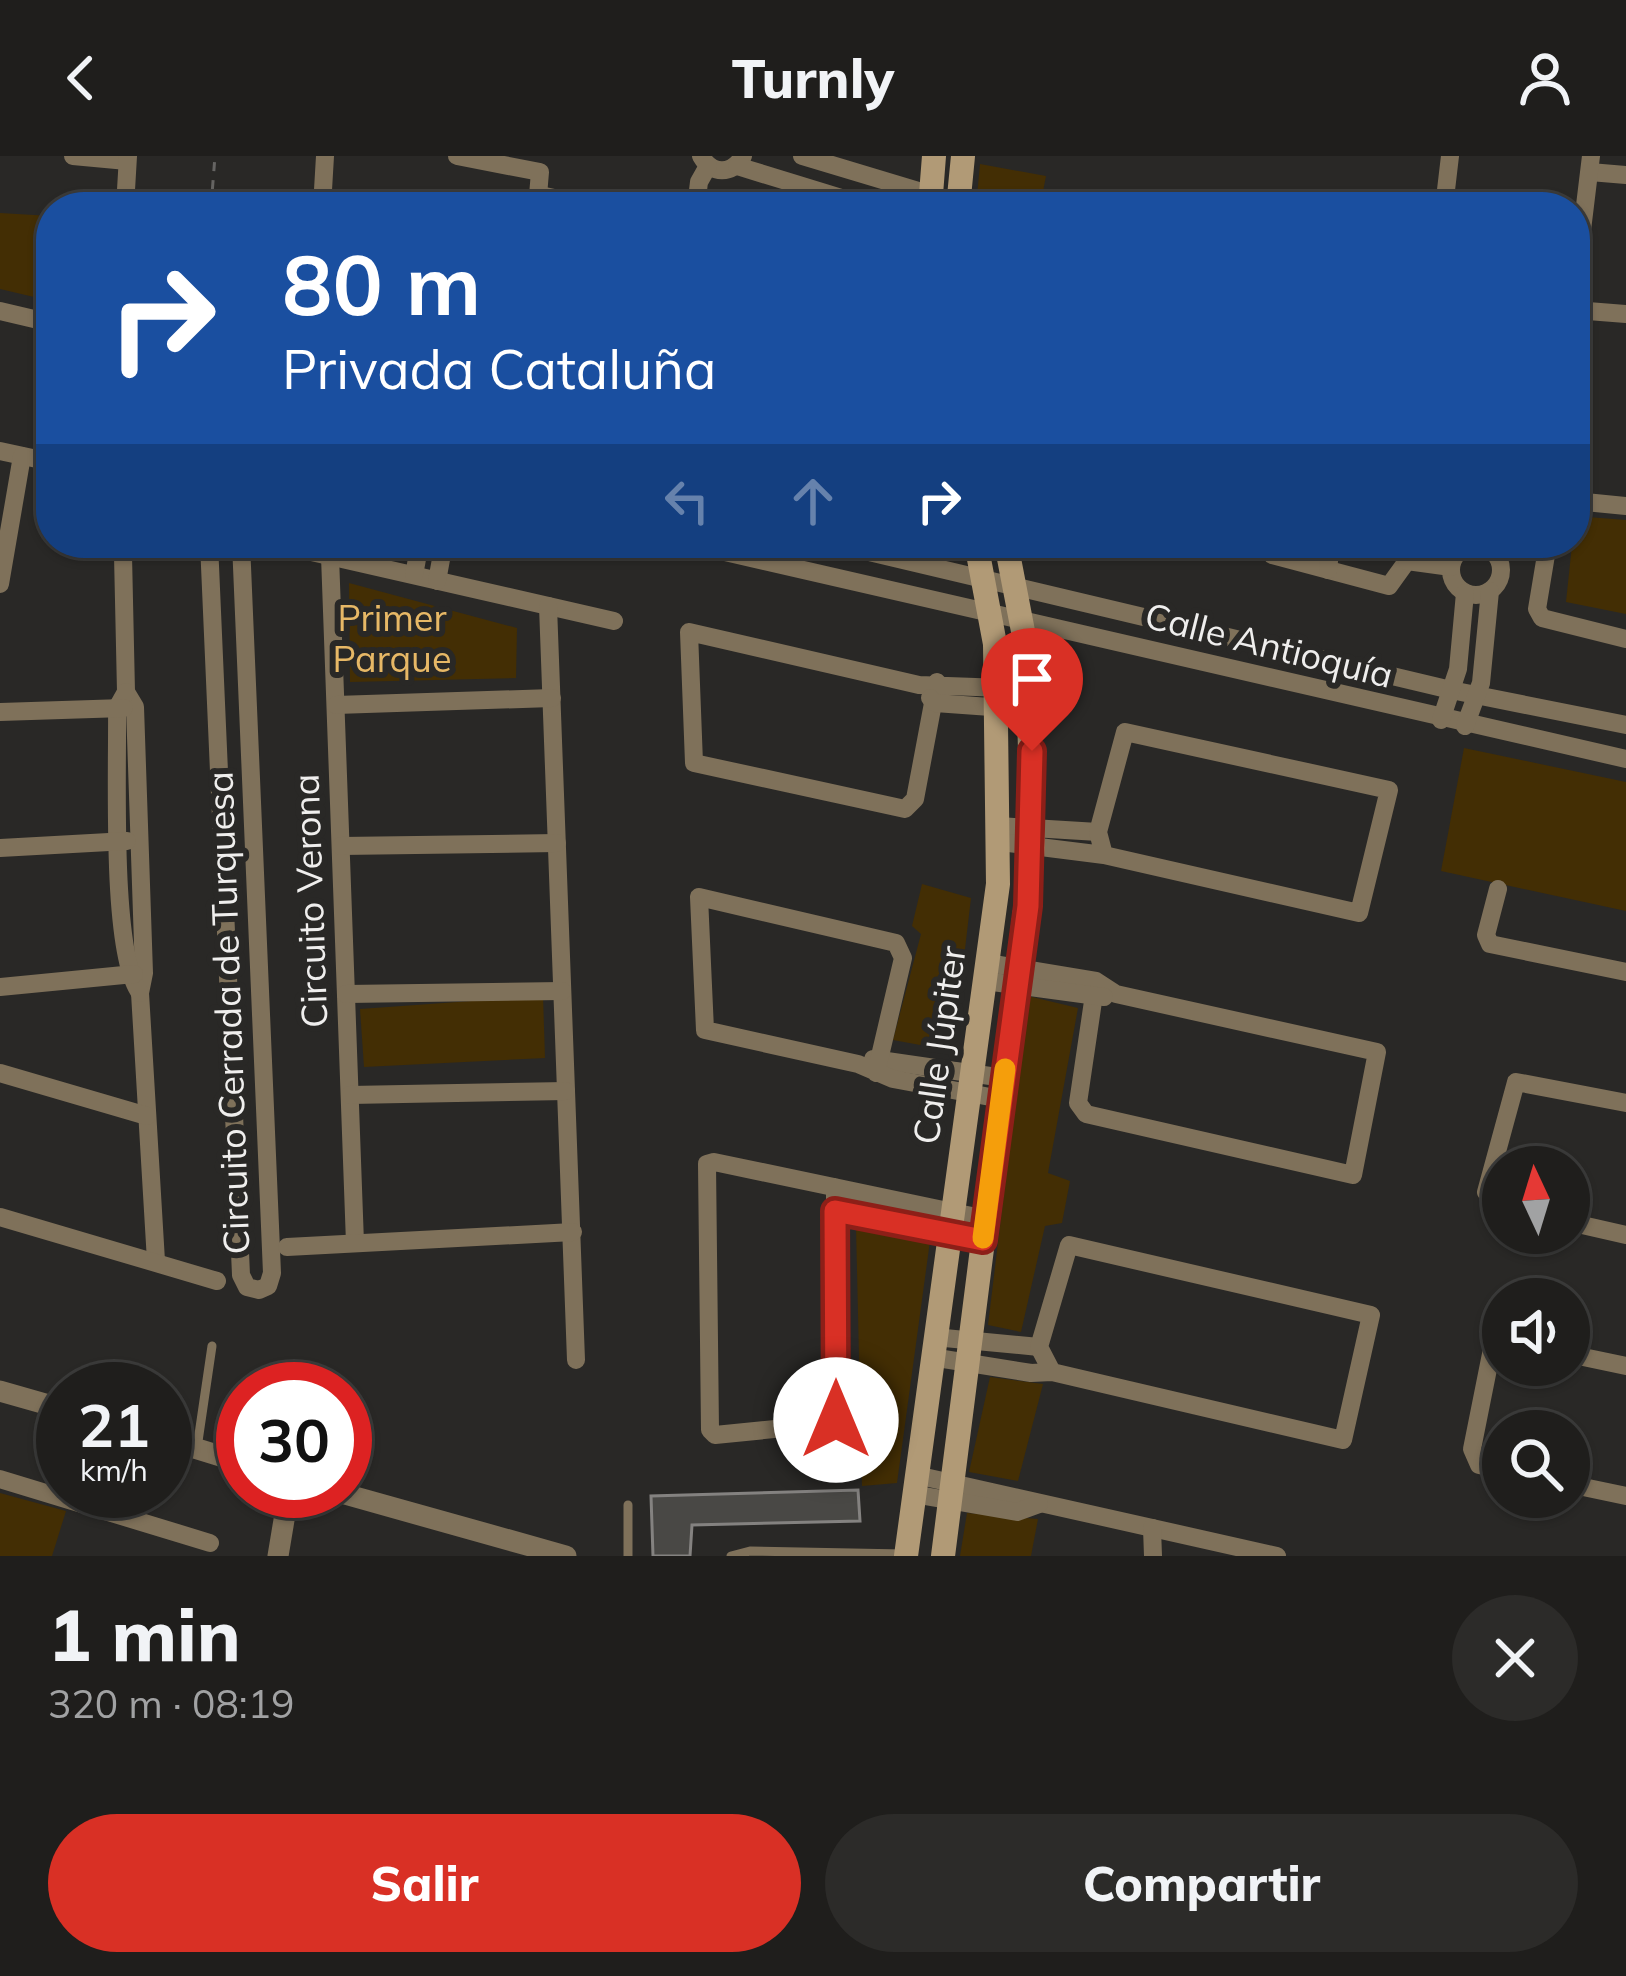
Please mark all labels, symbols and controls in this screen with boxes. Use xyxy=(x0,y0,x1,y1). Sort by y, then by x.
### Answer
text: Turnly xyxy=(732,44,894,112)
icon: back xyxy=(48,45,114,111)
icon: person xyxy=(1512,45,1578,111)
text: 80 m xyxy=(282,231,481,336)
icon: right xyxy=(84,240,240,396)
text: Privada Cataluña xyxy=(282,335,716,403)
icon: left xyxy=(654,468,720,534)
icon: ahead xyxy=(780,468,846,534)
icon: right xyxy=(906,468,972,534)
street label: Calle Antioquía xyxy=(1141,592,1398,697)
park label: Primer Parque xyxy=(333,595,451,681)
pin xyxy=(981,628,1083,751)
icon: arrive xyxy=(999,646,1065,712)
street label: Circuito Cerrada de Turquesa xyxy=(197,771,258,1255)
street label: Circuito Verona xyxy=(283,773,336,1029)
street label: Calle Júpiter xyxy=(902,943,975,1147)
north arrow xyxy=(1482,1146,1590,1254)
map controls xyxy=(1482,1146,1590,1518)
button: sound xyxy=(1482,1278,1590,1386)
position arrow xyxy=(773,1357,899,1483)
speed limit sign: 30 xyxy=(216,1362,372,1518)
text: 21 xyxy=(78,1387,150,1462)
button: search xyxy=(1482,1410,1590,1518)
text: km/h xyxy=(80,1451,148,1489)
text: 1 min xyxy=(48,1589,241,1679)
button: close xyxy=(1452,1595,1578,1721)
text: 320 m · 08:19 xyxy=(48,1679,294,1728)
button: Salir xyxy=(48,1814,801,1952)
button: Compartir xyxy=(825,1814,1578,1952)

